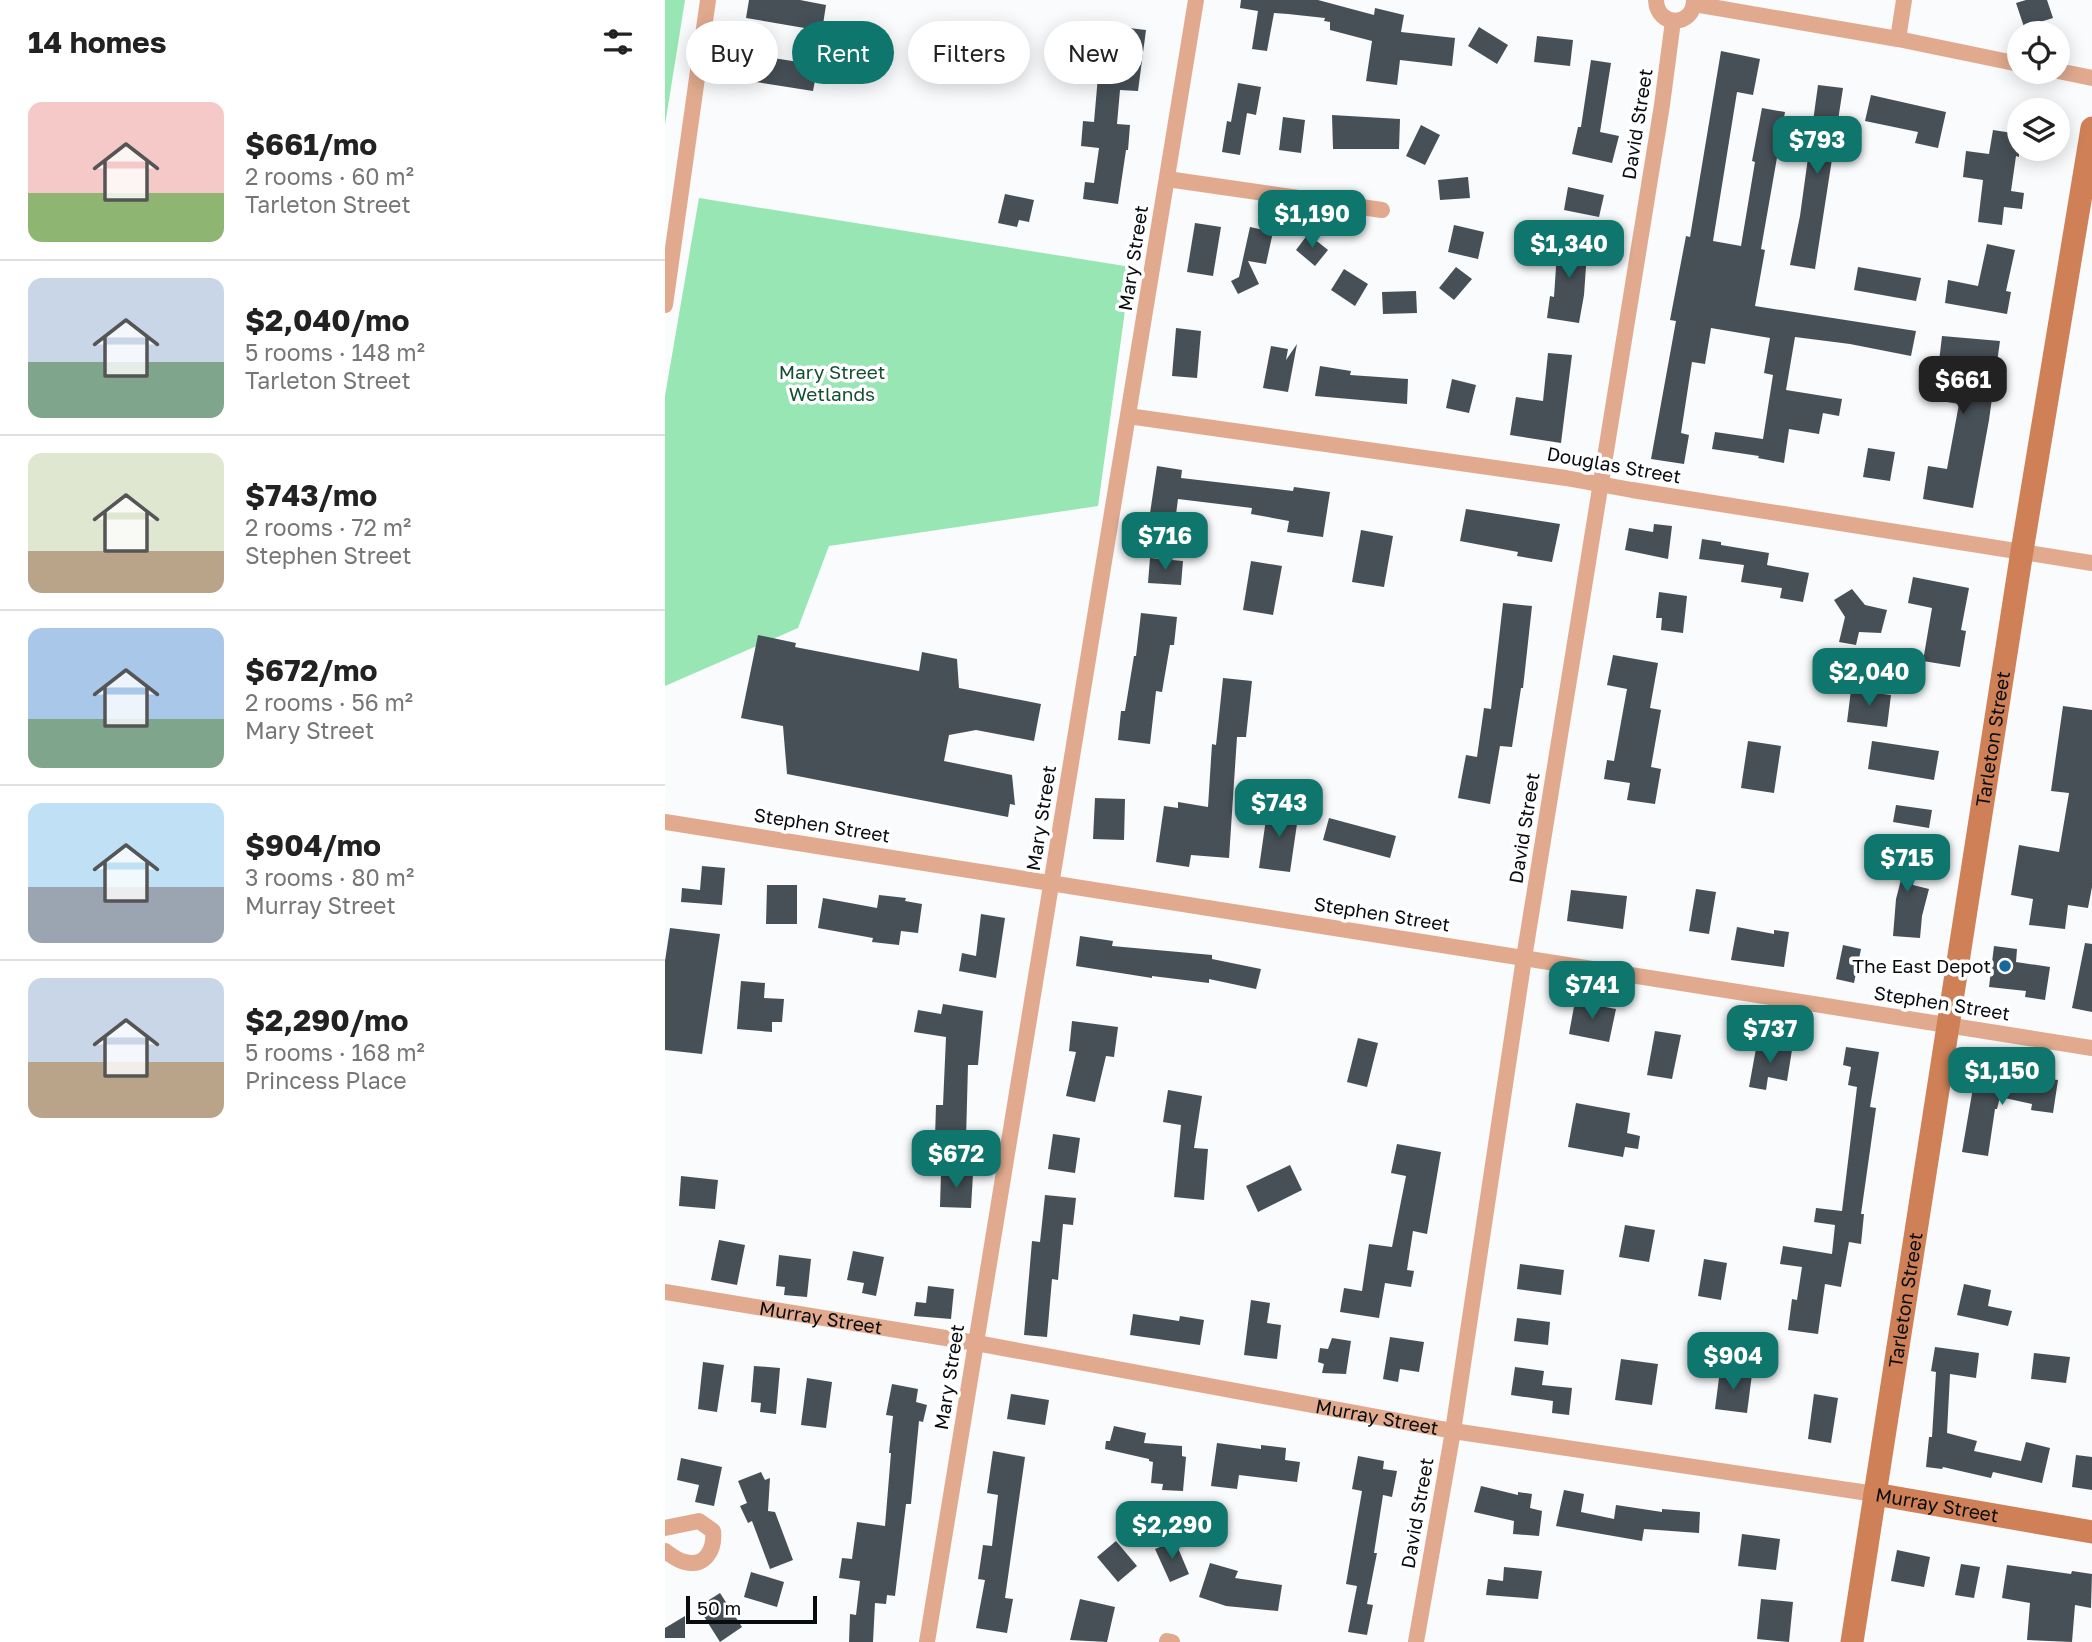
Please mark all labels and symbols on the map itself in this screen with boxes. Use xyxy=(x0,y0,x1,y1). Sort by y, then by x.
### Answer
street label: David Street xyxy=(1616,67,1657,181)
pin: $793 xyxy=(1776,116,1858,176)
pin: $1,190 xyxy=(1255,190,1369,250)
street label: Mary Street xyxy=(1113,203,1152,312)
pin: $1,340 xyxy=(1512,220,1626,280)
pin: $661 xyxy=(1922,356,2004,416)
park label: Mary Street Wetlands xyxy=(779,360,885,405)
street label: Douglas Street xyxy=(1545,441,1683,488)
pin: $716 xyxy=(1124,512,1206,572)
pin: $2,040 xyxy=(1812,648,1926,708)
street label: Tarleton Street xyxy=(1970,669,2014,808)
street label: Mary Street xyxy=(1021,763,1060,872)
street label: David Street xyxy=(1503,771,1544,885)
pin: $743 xyxy=(1238,780,1320,839)
street label: Stephen Street xyxy=(752,802,892,847)
pin: $715 xyxy=(1866,834,1948,894)
street label: Stephen Street xyxy=(1312,891,1452,936)
place label: The East Depot xyxy=(1852,954,1991,977)
marker: The East Depot xyxy=(1997,958,2013,974)
pin: $741 xyxy=(1551,962,1633,1021)
street label: Stephen Street xyxy=(1872,980,2012,1025)
pin: $737 xyxy=(1729,1006,1811,1065)
pin: $1,150 xyxy=(1945,1048,2059,1107)
pin: $672 xyxy=(915,1130,997,1190)
street label: Tarleton Street xyxy=(1883,1231,1927,1369)
street label: Murray Street xyxy=(758,1296,884,1339)
street label: Mary Street xyxy=(929,1322,968,1431)
pin: $904 xyxy=(1692,1332,1774,1392)
street label: Murray Street xyxy=(1314,1394,1441,1439)
street label: David Street xyxy=(1395,1456,1438,1570)
street label: Murray Street xyxy=(1874,1482,2000,1526)
pin: $2,290 xyxy=(1115,1502,1229,1561)
scale bar xyxy=(686,1593,817,1625)

